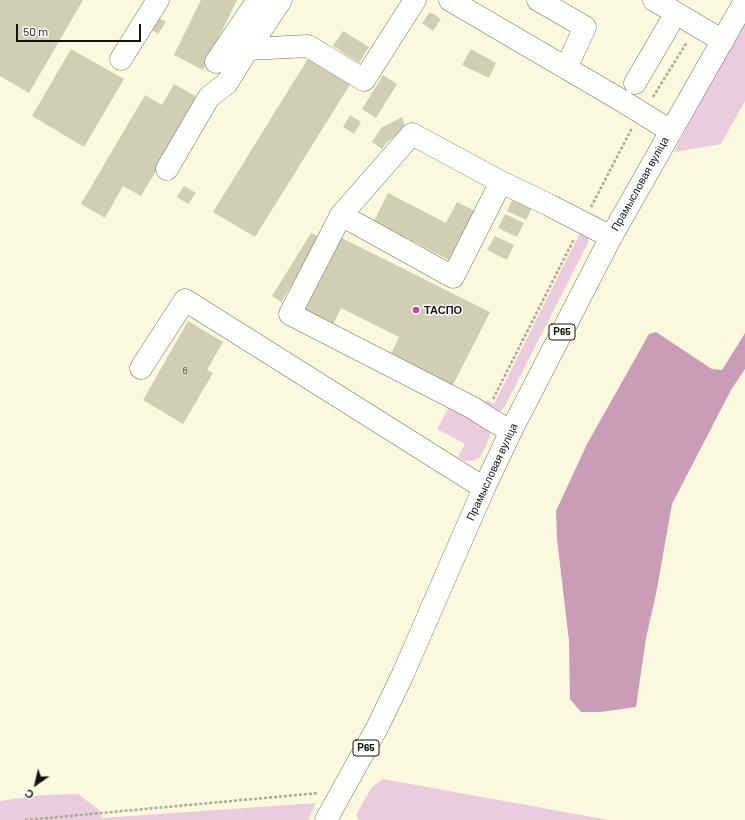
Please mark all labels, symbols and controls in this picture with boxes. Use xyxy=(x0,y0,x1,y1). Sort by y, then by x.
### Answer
scale bar xyxy=(18,16,143,42)
text: 50 m xyxy=(23,24,48,38)
street label: Прамысловая вуліца xyxy=(609,134,671,234)
place label: ТАСПО xyxy=(424,303,462,317)
marker: ТАСПО xyxy=(411,305,421,315)
road number: Р65 xyxy=(549,324,575,340)
house number: 6 xyxy=(183,366,187,376)
street label: Прамысловая вуліца xyxy=(464,421,520,523)
road number: Р65 xyxy=(353,740,379,756)
north arrow xyxy=(16,764,56,804)
text: С xyxy=(22,787,36,802)

